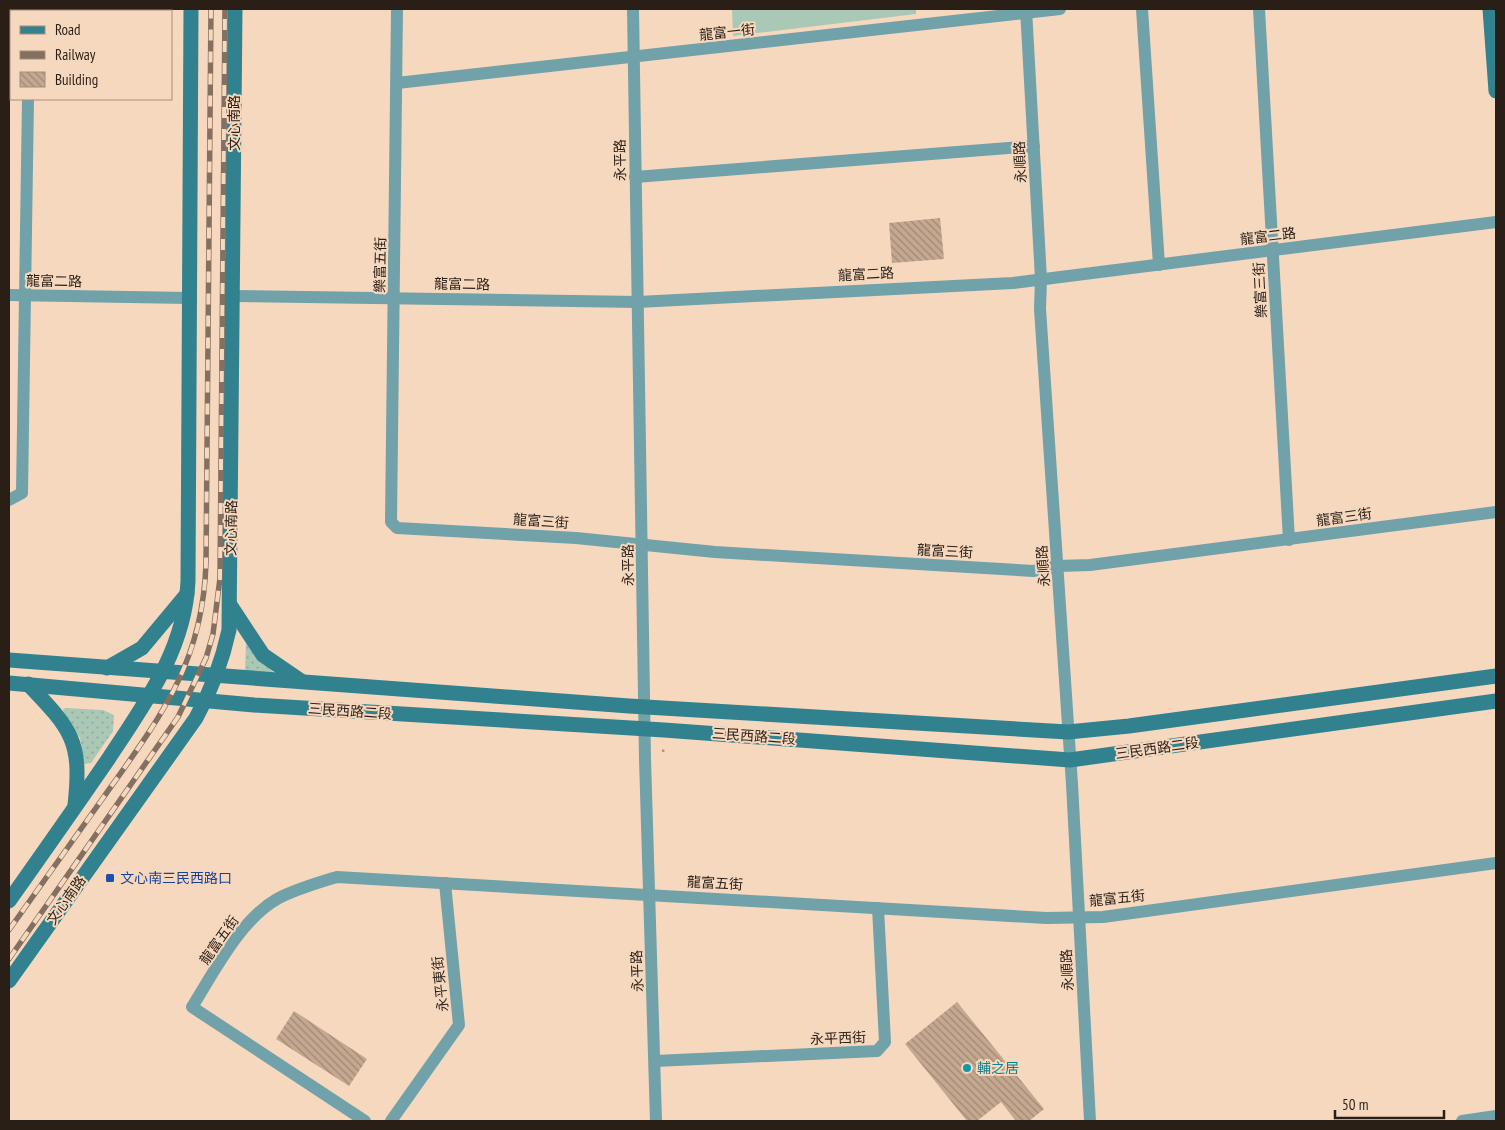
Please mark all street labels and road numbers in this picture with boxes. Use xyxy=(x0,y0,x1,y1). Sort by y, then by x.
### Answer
street label: 龍富一街 xyxy=(698,20,756,44)
street label: 文心南路 xyxy=(225,95,243,151)
street label: 永平路 xyxy=(611,139,629,181)
street label: 永順路 xyxy=(1010,141,1030,183)
street label: 龍富二路 xyxy=(1239,224,1297,248)
street label: 樂富五街 xyxy=(371,237,389,293)
street label: 樂富三街 xyxy=(1250,262,1270,318)
street label: 龍富二路 xyxy=(838,264,894,284)
street label: 龍富二路 xyxy=(26,272,82,290)
street label: 龍富二路 xyxy=(434,275,490,293)
street label: 文心南路 xyxy=(222,500,240,556)
street label: 龍富三街 xyxy=(1315,504,1373,530)
street label: 龍富三街 xyxy=(512,510,570,532)
street label: 龍富三街 xyxy=(917,541,973,561)
street label: 永平路 xyxy=(619,544,637,586)
street label: 永順路 xyxy=(1033,544,1053,588)
street label: 三民西路二段 xyxy=(307,699,393,723)
street label: 三民西路二段 xyxy=(711,724,797,748)
street label: 三民西路二段 xyxy=(1114,733,1200,763)
street label: 文心南路 xyxy=(43,872,89,928)
street label: 龍富五街 xyxy=(687,873,743,893)
street label: 龍富五街 xyxy=(1088,886,1146,910)
street label: 龍富五街 xyxy=(196,912,242,968)
street label: 永順路 xyxy=(1057,949,1077,991)
street label: 永平路 xyxy=(627,950,647,992)
street label: 永平東街 xyxy=(428,955,452,1013)
street label: 永平西街 xyxy=(810,1028,866,1048)

